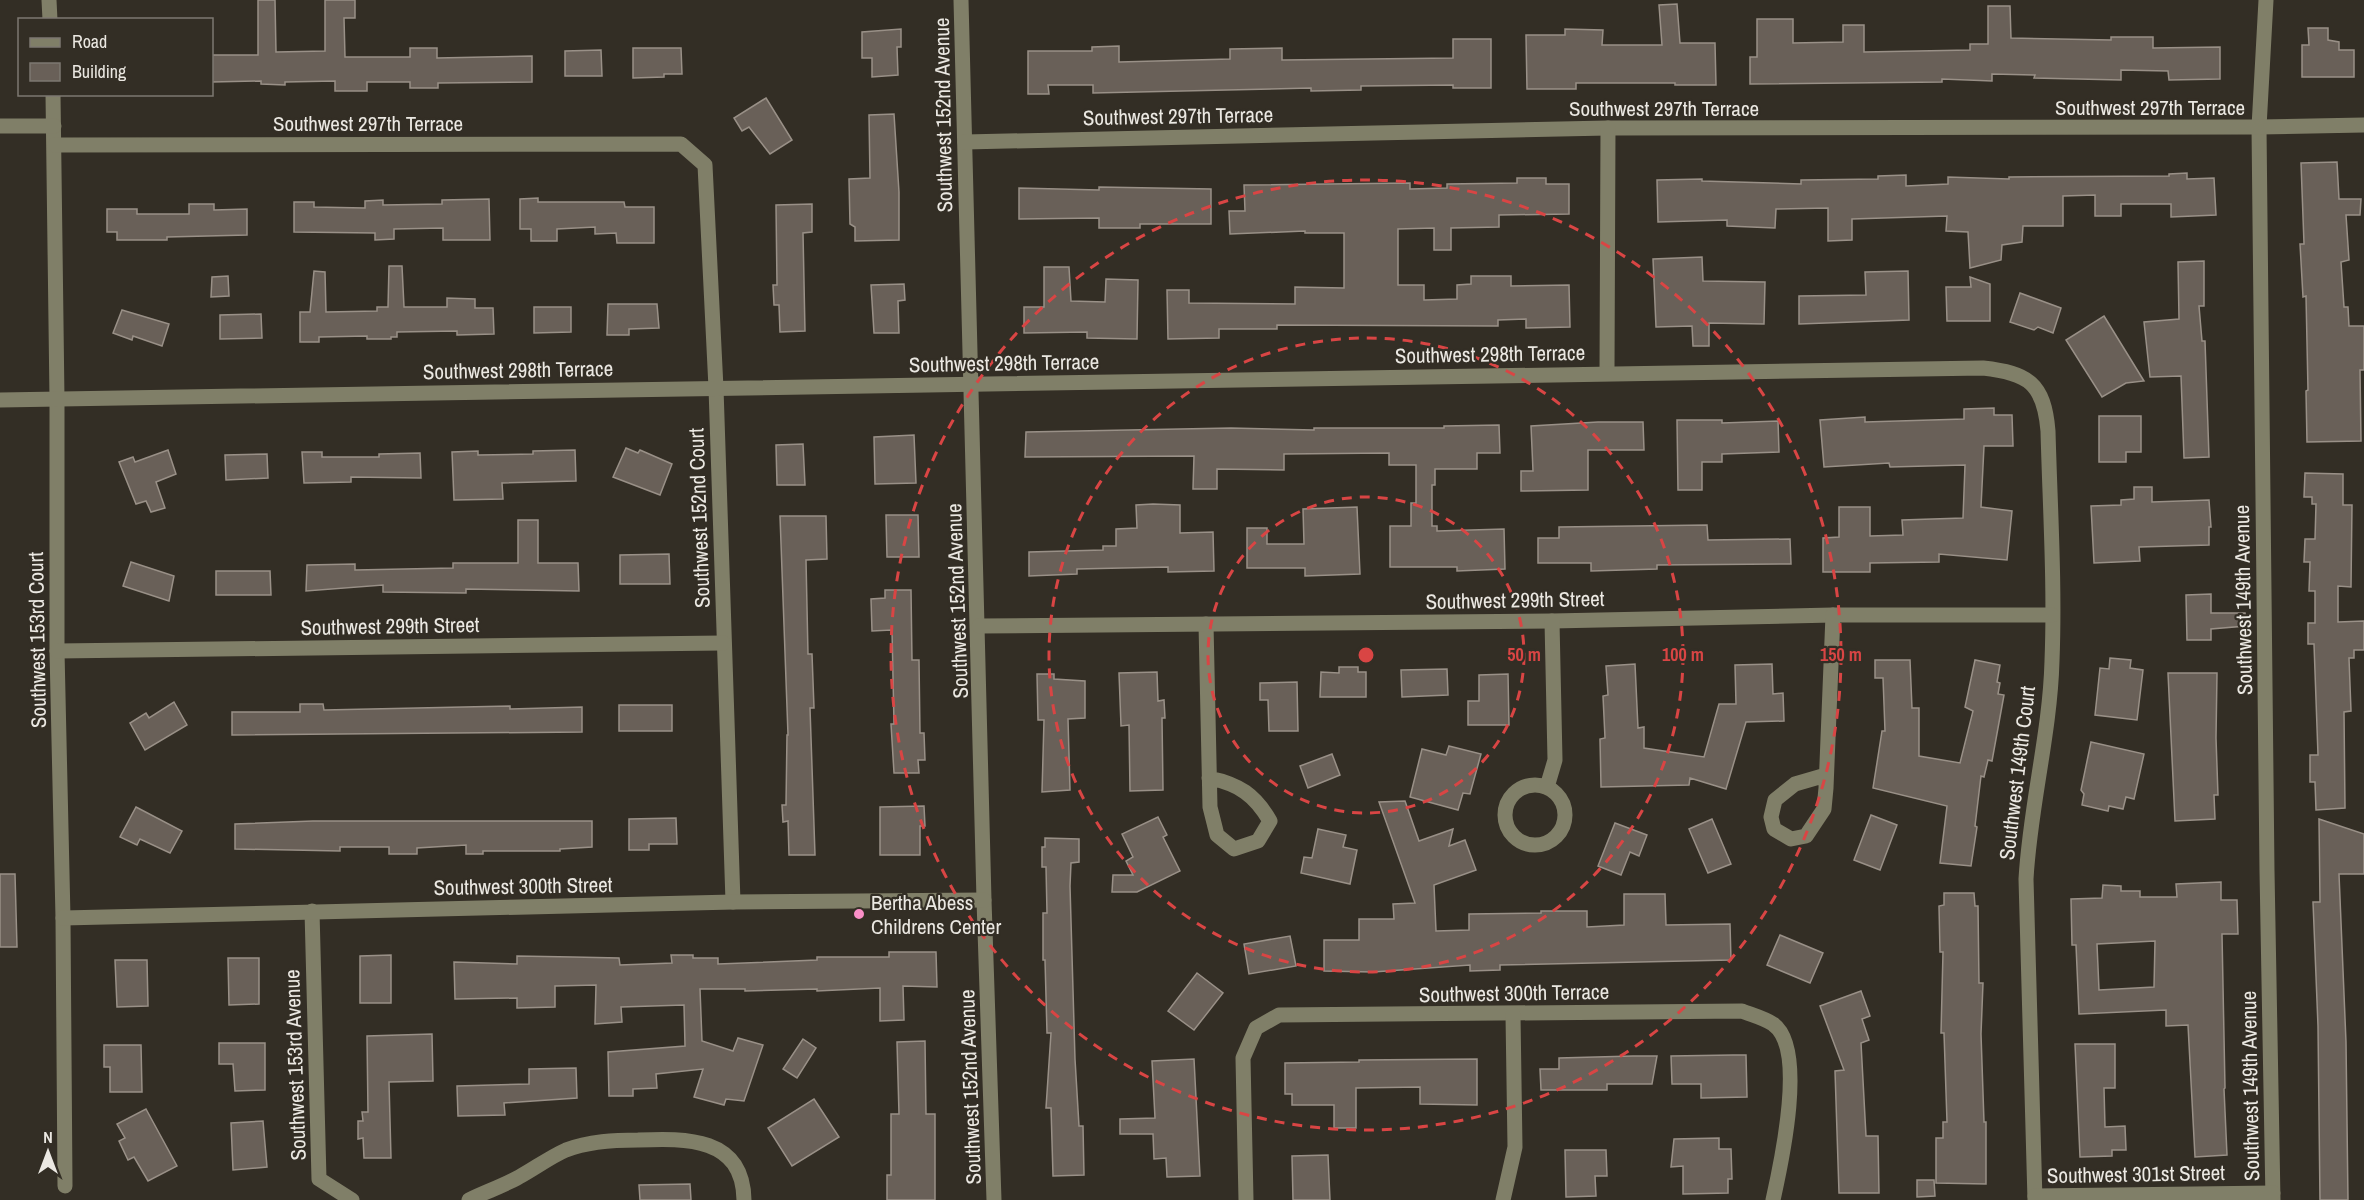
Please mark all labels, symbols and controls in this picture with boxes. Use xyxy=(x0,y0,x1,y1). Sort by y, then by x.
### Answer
street label: Southwest 152nd Avenue xyxy=(927,17,959,213)
legend xyxy=(18,18,213,96)
text: Road xyxy=(72,29,107,54)
text: Building xyxy=(72,59,127,84)
street label: Southwest 297th Terrace xyxy=(2055,93,2245,122)
street label: Southwest 297th Terrace xyxy=(1569,94,1759,123)
street label: Southwest 297th Terrace xyxy=(1083,100,1273,132)
street label: Southwest 297th Terrace xyxy=(273,109,463,138)
street label: Southwest 298th Terrace xyxy=(1395,338,1585,370)
street label: Southwest 298th Terrace xyxy=(909,347,1099,379)
street label: Southwest 298th Terrace xyxy=(423,354,613,386)
street label: Southwest 152nd Court xyxy=(681,427,717,608)
street label: Southwest 152nd Avenue xyxy=(939,503,975,699)
street label: Southwest 149th Avenue xyxy=(2227,505,2259,695)
street label: Southwest 153rd Court xyxy=(21,551,53,728)
street label: Southwest 299th Street xyxy=(1425,584,1605,616)
street label: Southwest 299th Street xyxy=(300,610,480,642)
text: 50 m xyxy=(1507,642,1541,667)
text: 100 m xyxy=(1662,642,1704,667)
text: 150 m xyxy=(1820,642,1862,667)
centre of rings xyxy=(1356,645,1376,665)
street label: Southwest 149th Court xyxy=(1992,684,2042,862)
street label: Southwest 300th Street xyxy=(433,870,613,902)
place label: Bertha Abess Childrens Center xyxy=(871,888,1001,941)
marker: Bertha Abess Childrens Center xyxy=(852,907,866,921)
street label: Southwest 153rd Avenue xyxy=(277,969,313,1161)
street label: Southwest 300th Terrace xyxy=(1419,977,1609,1009)
street label: Southwest 152nd Avenue xyxy=(952,989,988,1185)
street label: Southwest 149th Avenue xyxy=(2234,991,2266,1181)
north arrow xyxy=(18,1122,78,1182)
text: N xyxy=(43,1126,53,1148)
street label: Southwest 301st Street xyxy=(2047,1158,2225,1190)

